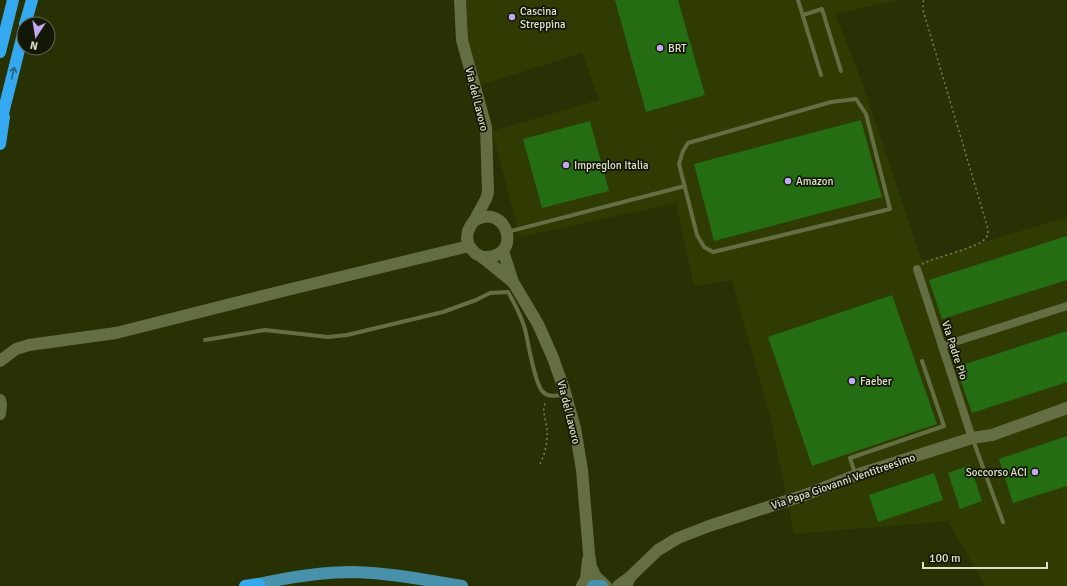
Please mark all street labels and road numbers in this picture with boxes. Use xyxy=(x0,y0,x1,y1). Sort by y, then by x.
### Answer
street label: Via del Lavoro xyxy=(462,66,491,133)
street label: Via Padre Pio xyxy=(939,319,970,382)
street label: Via del Lavoro xyxy=(554,379,583,446)
street label: Via Papa Giovanni Ventitreesimo xyxy=(769,451,917,512)

